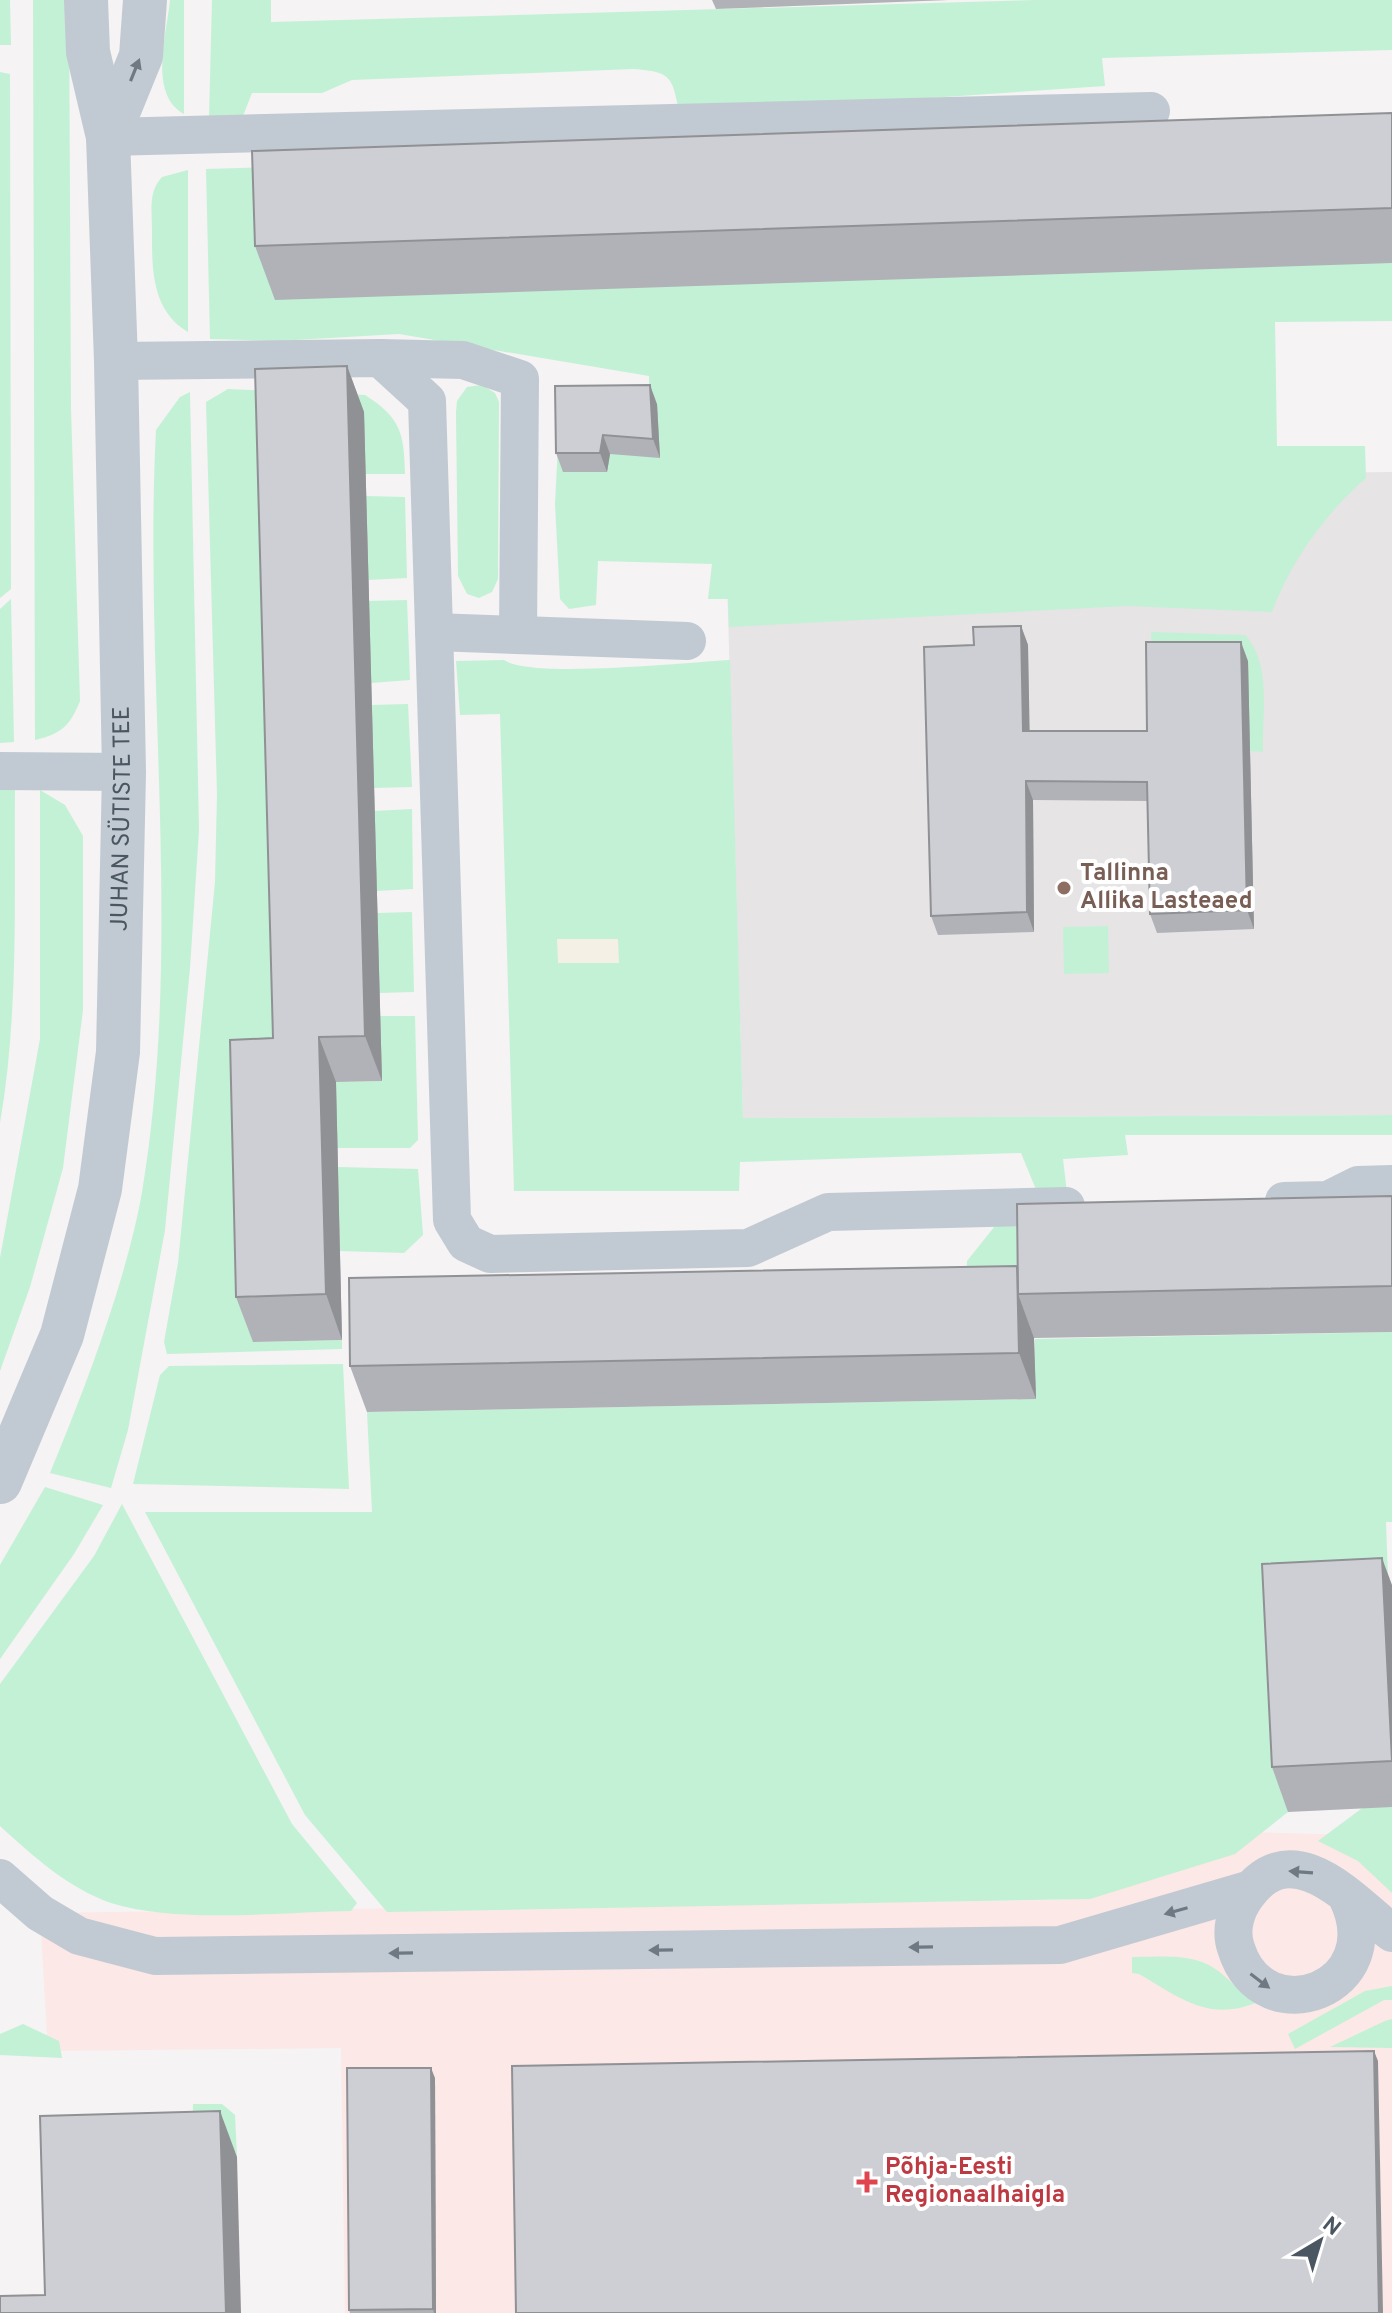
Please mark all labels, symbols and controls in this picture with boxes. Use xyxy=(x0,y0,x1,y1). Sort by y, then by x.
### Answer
one-way arrow xyxy=(129,58,142,82)
street label: JUHAN SÜTISTE TEE xyxy=(106,706,139,932)
place label: Tallinna Allika Lasteaed xyxy=(1080,859,1253,917)
marker: Tallinna Allika Lasteaed xyxy=(1055,879,1073,897)
one-way arrow xyxy=(1288,1865,1313,1878)
one-way arrow xyxy=(1163,1905,1187,1918)
one-way arrow xyxy=(908,1940,933,1953)
one-way arrow xyxy=(648,1944,673,1956)
one-way arrow xyxy=(388,1947,413,1959)
one-way arrow xyxy=(1250,1973,1270,1989)
place label: Põhja-Eesti Regionaalhaigla xyxy=(885,2153,1065,2211)
marker: Põhja-Eesti Regionaalhaigla xyxy=(856,2171,878,2193)
north arrow xyxy=(1280,2201,1360,2281)
text: N xyxy=(1316,2212,1345,2243)

